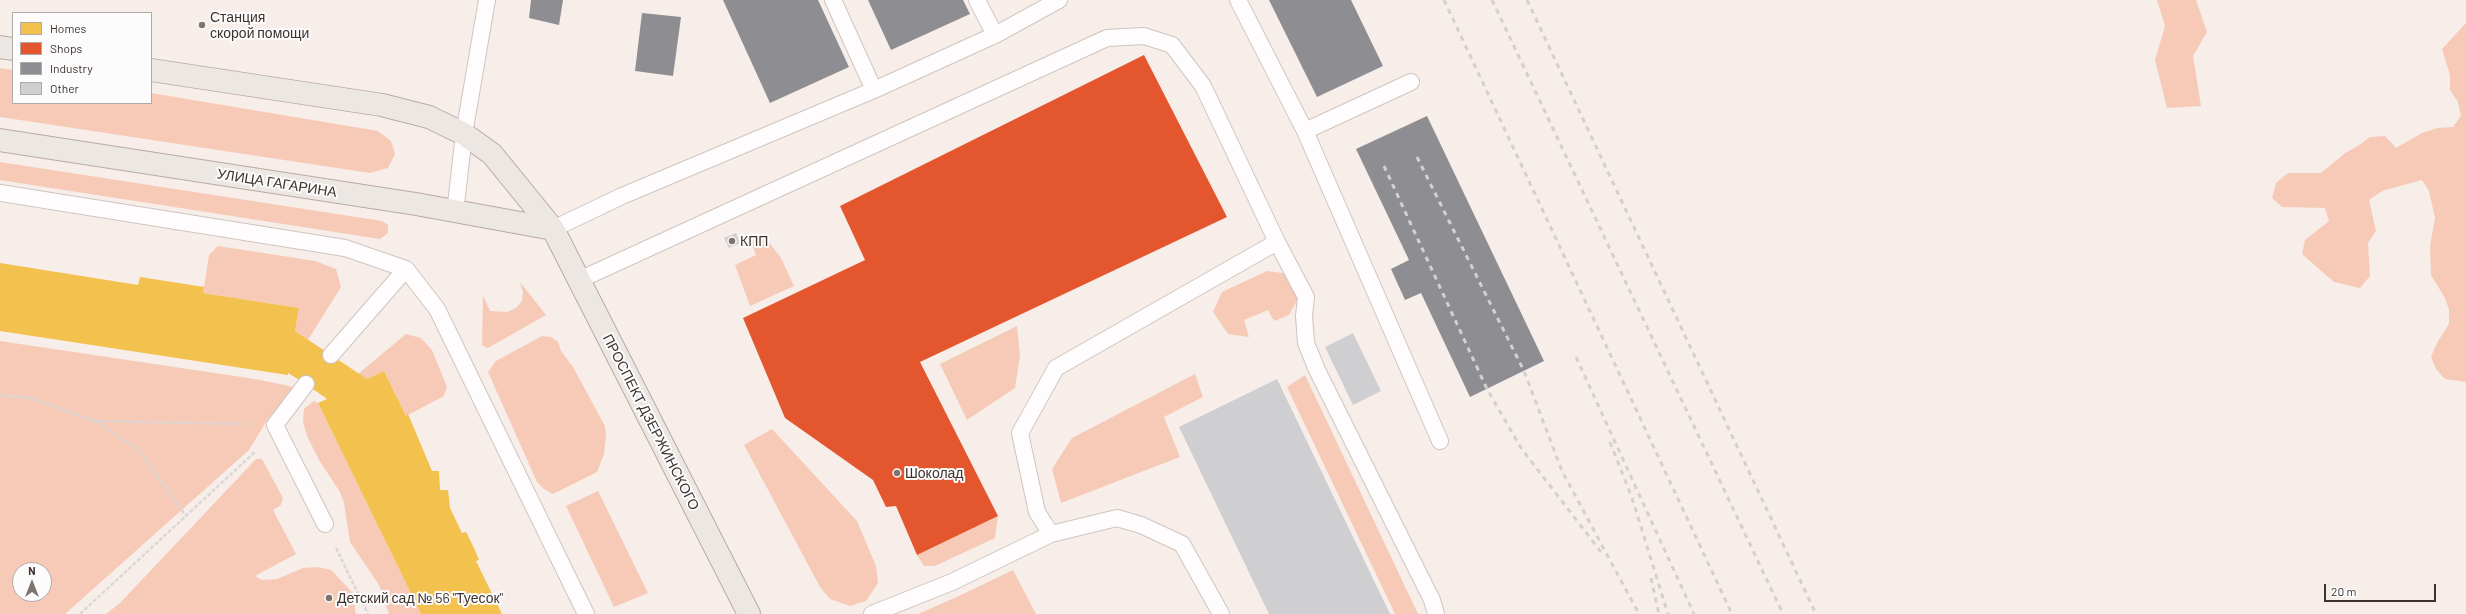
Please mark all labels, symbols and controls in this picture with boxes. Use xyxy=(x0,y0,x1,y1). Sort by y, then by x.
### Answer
place label: Станция скорой помощи xyxy=(210,9,309,42)
legend xyxy=(12,12,152,104)
marker: Станция скорой помощи xyxy=(197,20,207,30)
text: Homes xyxy=(50,21,86,35)
text: Shops xyxy=(50,41,82,55)
text: Industry xyxy=(50,61,93,75)
text: Other xyxy=(50,81,79,95)
street label: УЛИЦА ГАГАРИНА xyxy=(216,165,338,201)
place label: КПП xyxy=(740,233,768,249)
marker: КПП xyxy=(727,236,737,246)
street label: ПРОСПЕКТ ДЗЕРЖИНСКОГО xyxy=(599,331,703,513)
place label: Шоколад xyxy=(905,465,964,481)
marker: Шоколад xyxy=(892,468,902,478)
north arrow xyxy=(12,562,52,602)
text: N xyxy=(28,564,36,577)
scale bar xyxy=(2326,576,2438,602)
text: 20 m xyxy=(2331,584,2357,598)
place label: Детский сад № 56 "Туесок" xyxy=(337,590,503,606)
marker: Детский сад № 56 "Туесок" xyxy=(324,593,334,603)

